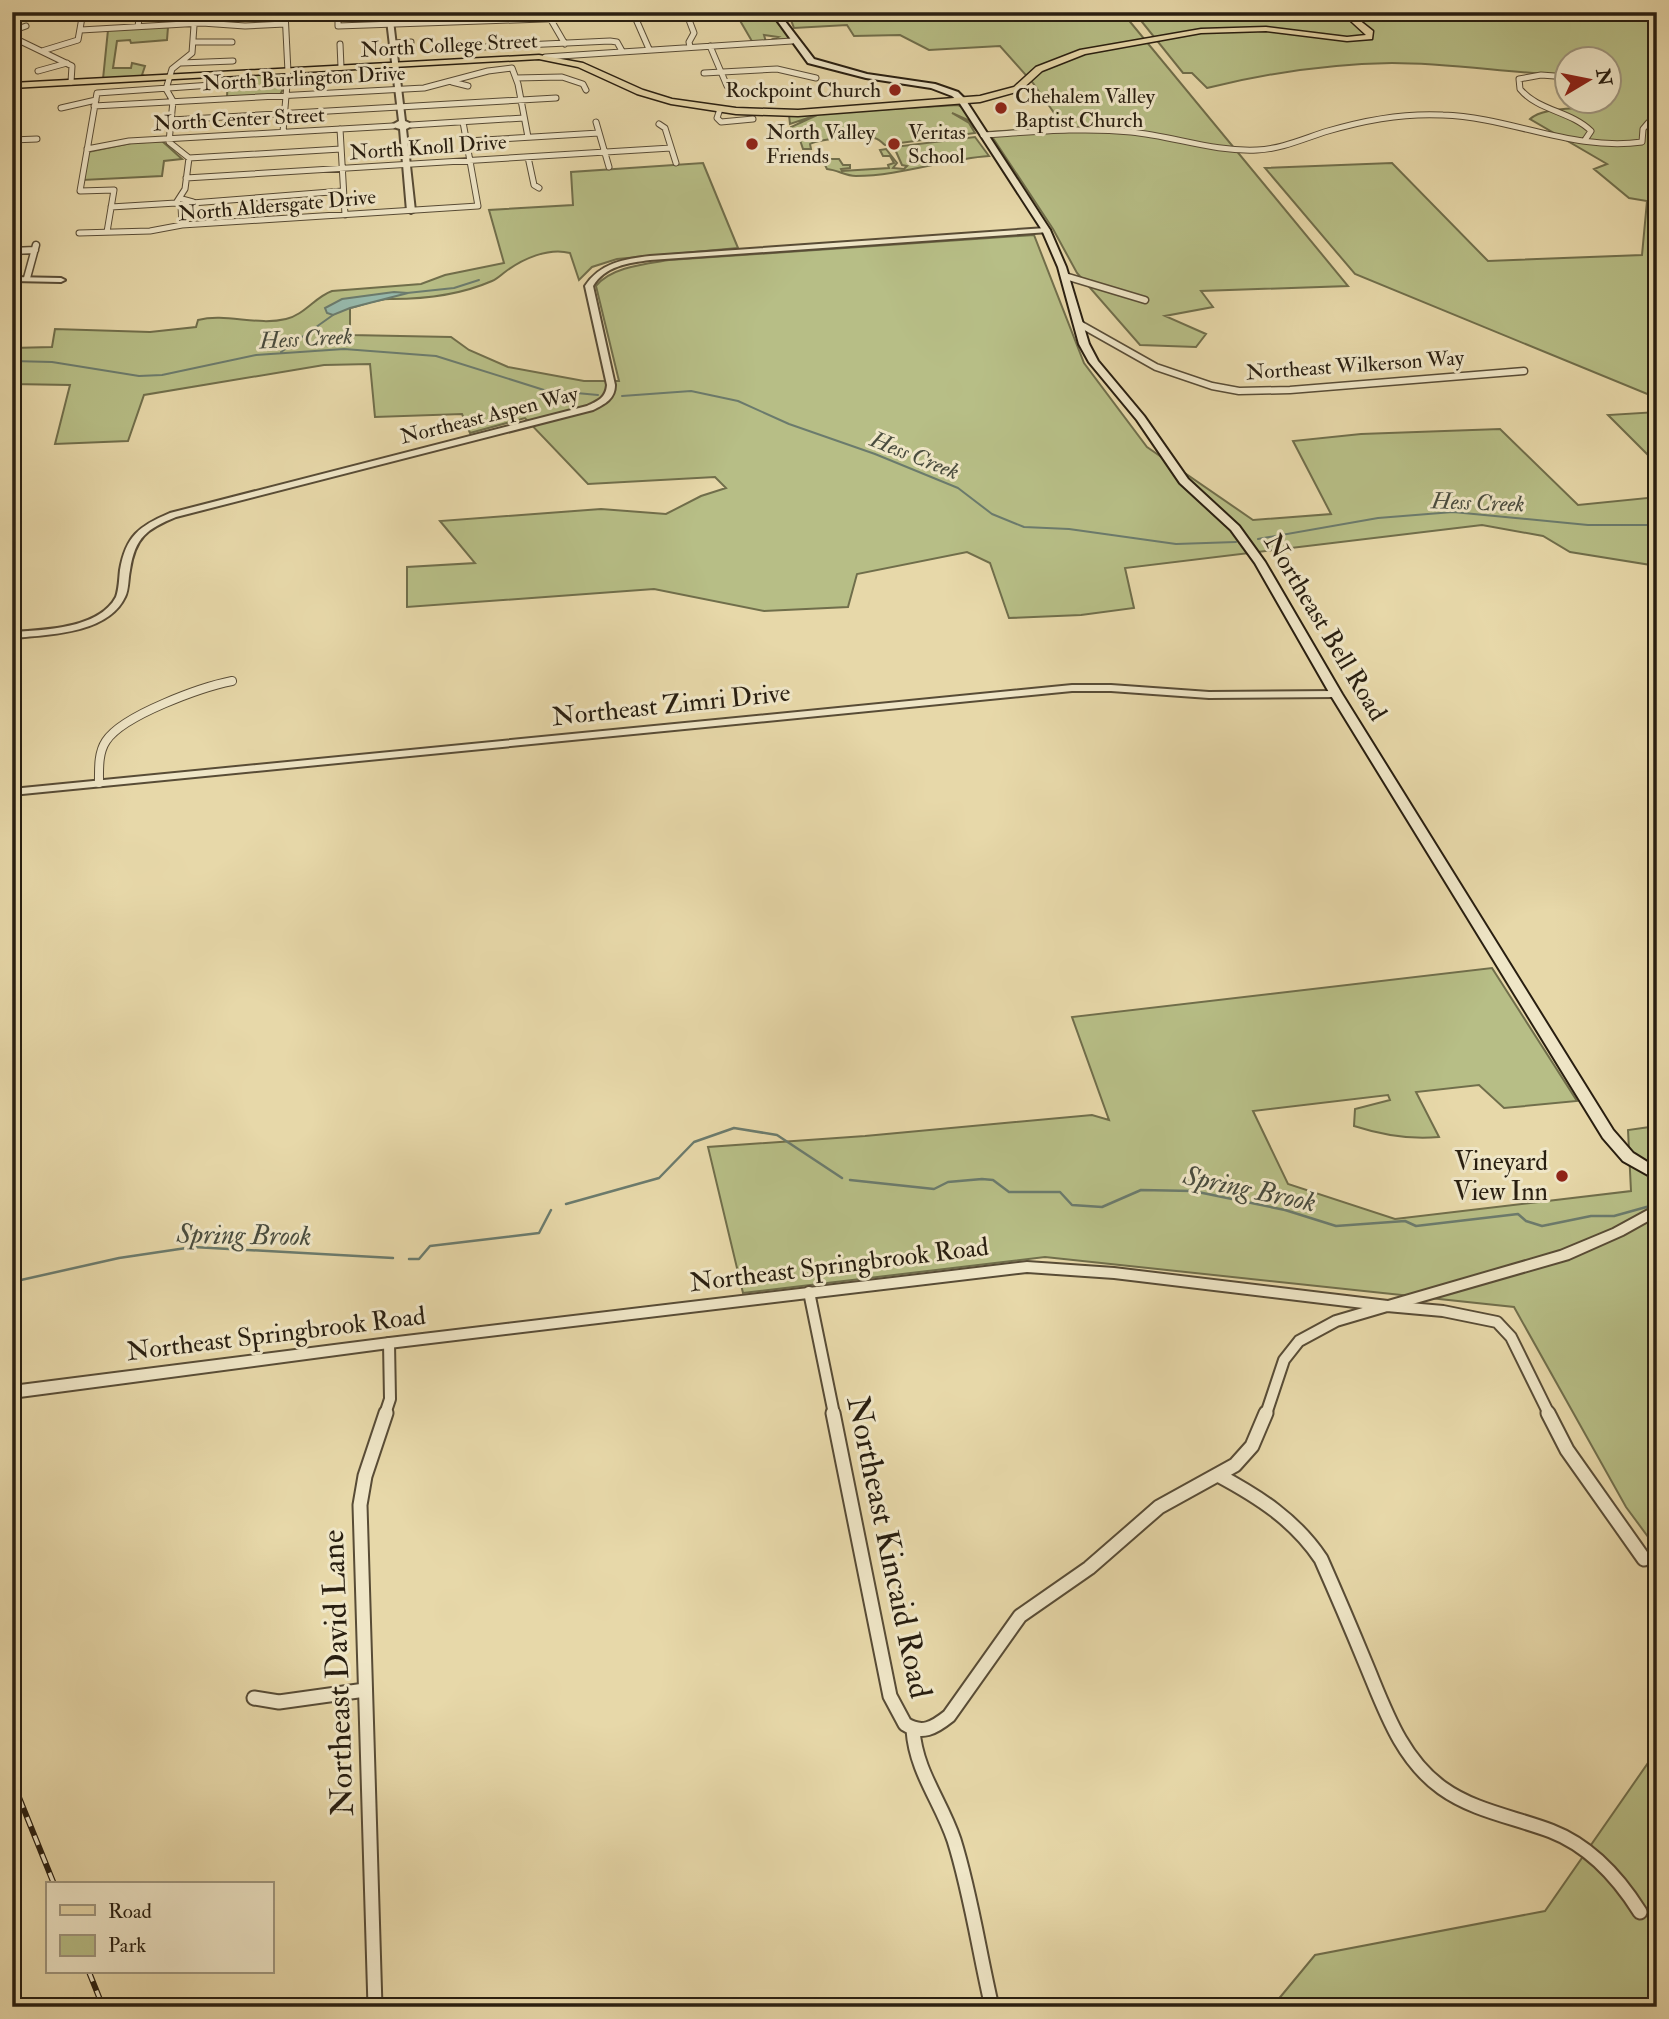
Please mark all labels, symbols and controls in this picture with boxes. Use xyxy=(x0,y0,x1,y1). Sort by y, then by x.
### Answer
street label: North College Street xyxy=(360,27,539,64)
north arrow xyxy=(1554,46,1624,116)
street label: North Burlington Drive xyxy=(202,60,406,97)
text: N xyxy=(1590,66,1617,89)
place label: Rockpoint Church xyxy=(725,77,881,104)
marker: Rockpoint Church xyxy=(887,82,903,98)
place label: Chehalem Valley Baptist Church xyxy=(1015,83,1156,134)
marker: Chehalem Valley Baptist Church xyxy=(993,100,1009,116)
street label: North Center Street xyxy=(153,102,326,137)
place label: North Valley Friends xyxy=(766,119,876,170)
place label: Veritas School xyxy=(908,119,966,170)
street label: North Knoll Drive xyxy=(349,129,508,166)
marker: North Valley Friends xyxy=(744,136,760,152)
marker: Veritas School xyxy=(886,136,902,152)
street label: North Aldersgate Drive xyxy=(177,183,377,228)
water label: Hess Creek xyxy=(258,322,353,355)
street label: Northeast Wilkerson Way xyxy=(1245,344,1466,387)
street label: Northeast Aspen Way xyxy=(397,380,582,451)
water label: Hess Creek xyxy=(865,424,963,486)
water label: Hess Creek xyxy=(1430,486,1525,519)
street label: Northeast Bell Road xyxy=(1257,528,1394,727)
street label: Northeast Zimri Drive xyxy=(550,677,792,733)
place label: Vineyard View Inn xyxy=(1453,1146,1548,1208)
water label: Spring Brook xyxy=(1179,1158,1319,1221)
marker: Vineyard View Inn xyxy=(1554,1168,1570,1184)
water label: Spring Brook xyxy=(175,1217,312,1254)
street label: Northeast Springbrook Road xyxy=(688,1231,991,1300)
street label: Northeast Springbrook Road xyxy=(125,1300,428,1369)
street label: Northeast Kincaid Road xyxy=(837,1392,941,1702)
street label: Northeast David Lane xyxy=(313,1529,363,1817)
legend xyxy=(46,1882,273,1974)
text: Road xyxy=(108,1898,153,1925)
text: Park xyxy=(108,1932,146,1959)

